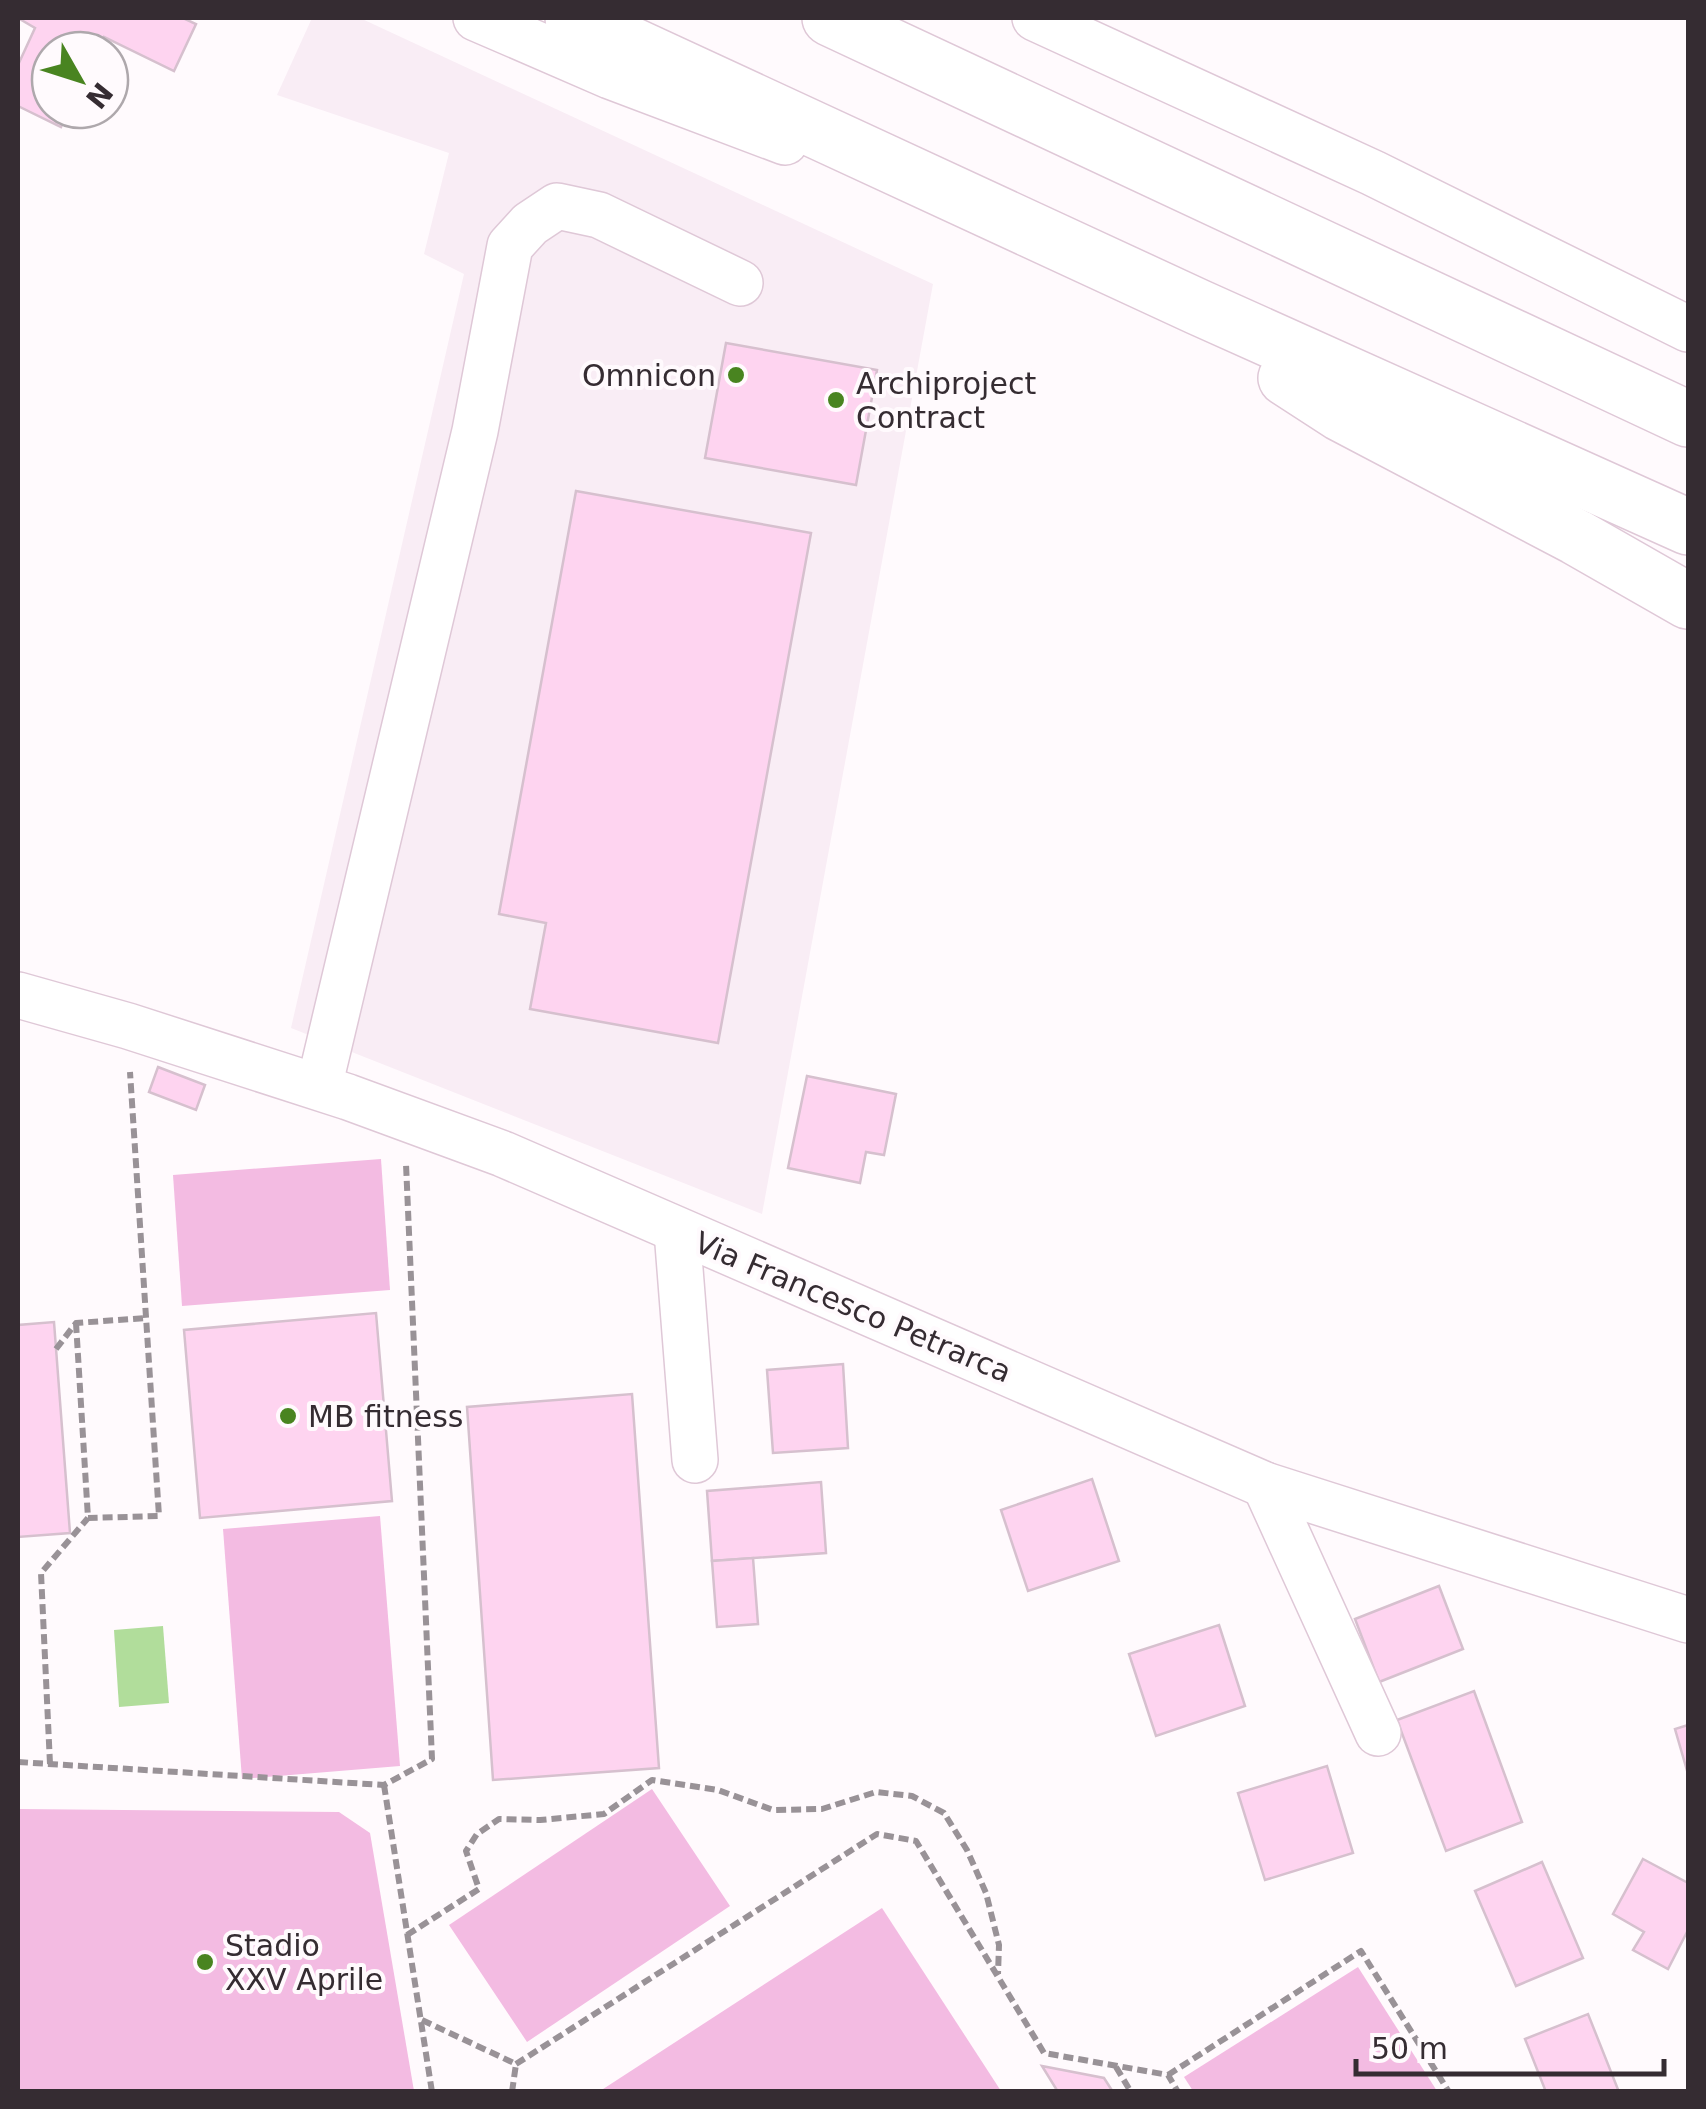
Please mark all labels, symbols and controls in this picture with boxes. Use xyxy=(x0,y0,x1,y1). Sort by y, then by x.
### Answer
north arrow xyxy=(30,30,130,130)
text: N xyxy=(79,76,119,115)
place label: Omnicon xyxy=(582,358,716,393)
marker: Omnicon xyxy=(725,364,747,386)
place label: Archiproject Contract xyxy=(856,366,1036,435)
marker: Archiproject Contract xyxy=(825,389,847,411)
street label: Via Francesco Petrarca xyxy=(689,1224,1017,1390)
place label: MB fitness xyxy=(308,1399,463,1434)
marker: MB fitness xyxy=(277,1405,299,1427)
place label: Stadio XXV Aprile xyxy=(225,1928,383,1997)
marker: Stadio XXV Aprile xyxy=(194,1951,216,1973)
scale bar xyxy=(1356,2014,1664,2076)
text: 50 m xyxy=(1371,2031,1448,2066)

